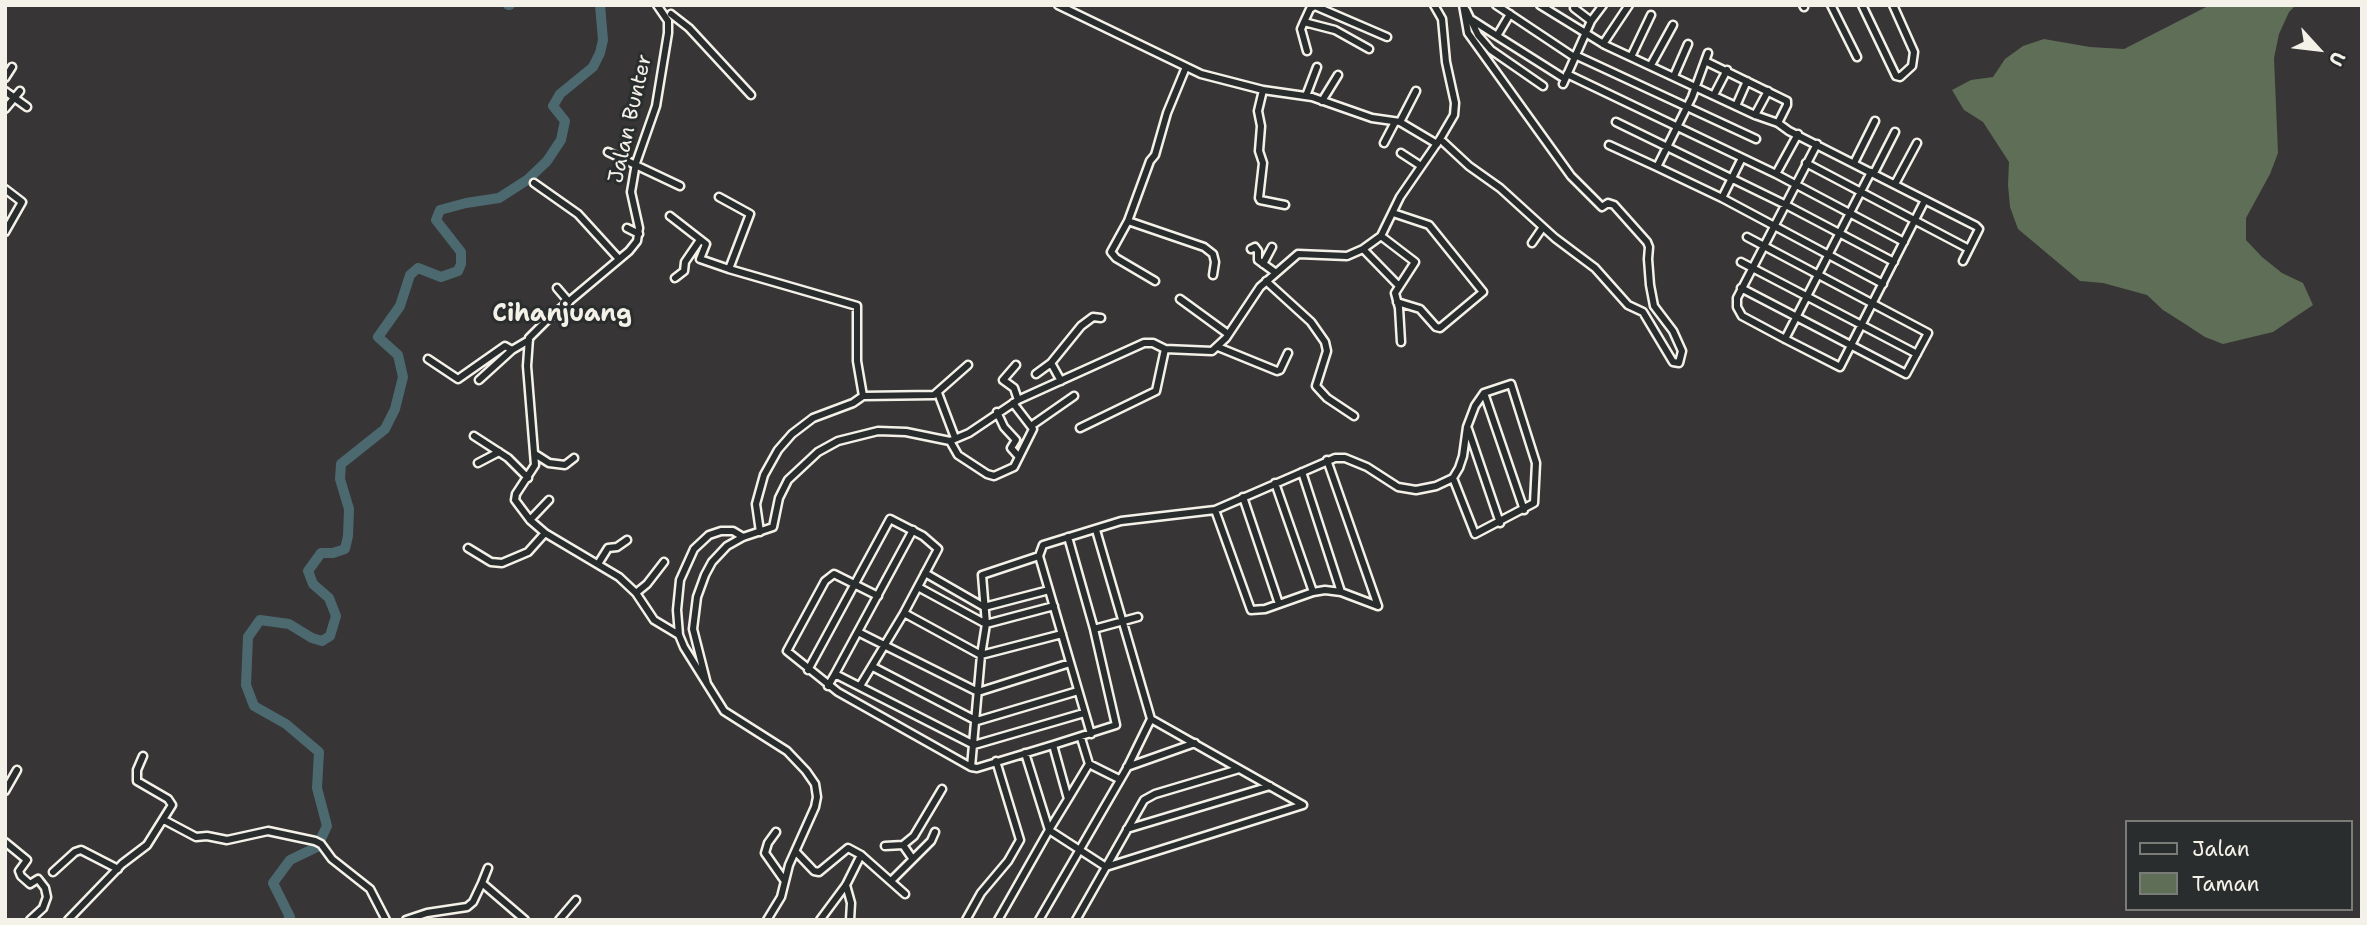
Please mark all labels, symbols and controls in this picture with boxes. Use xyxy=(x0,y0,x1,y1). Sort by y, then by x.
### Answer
north arrow xyxy=(2283,14,2353,84)
text: U xyxy=(2323,47,2351,70)
street label: Jalan Bunter xyxy=(604,52,658,186)
district label: Cihanjuang xyxy=(492,301,632,329)
legend xyxy=(2126,820,2353,911)
text: Jalan xyxy=(2192,835,2250,863)
text: Taman xyxy=(2192,870,2259,898)

